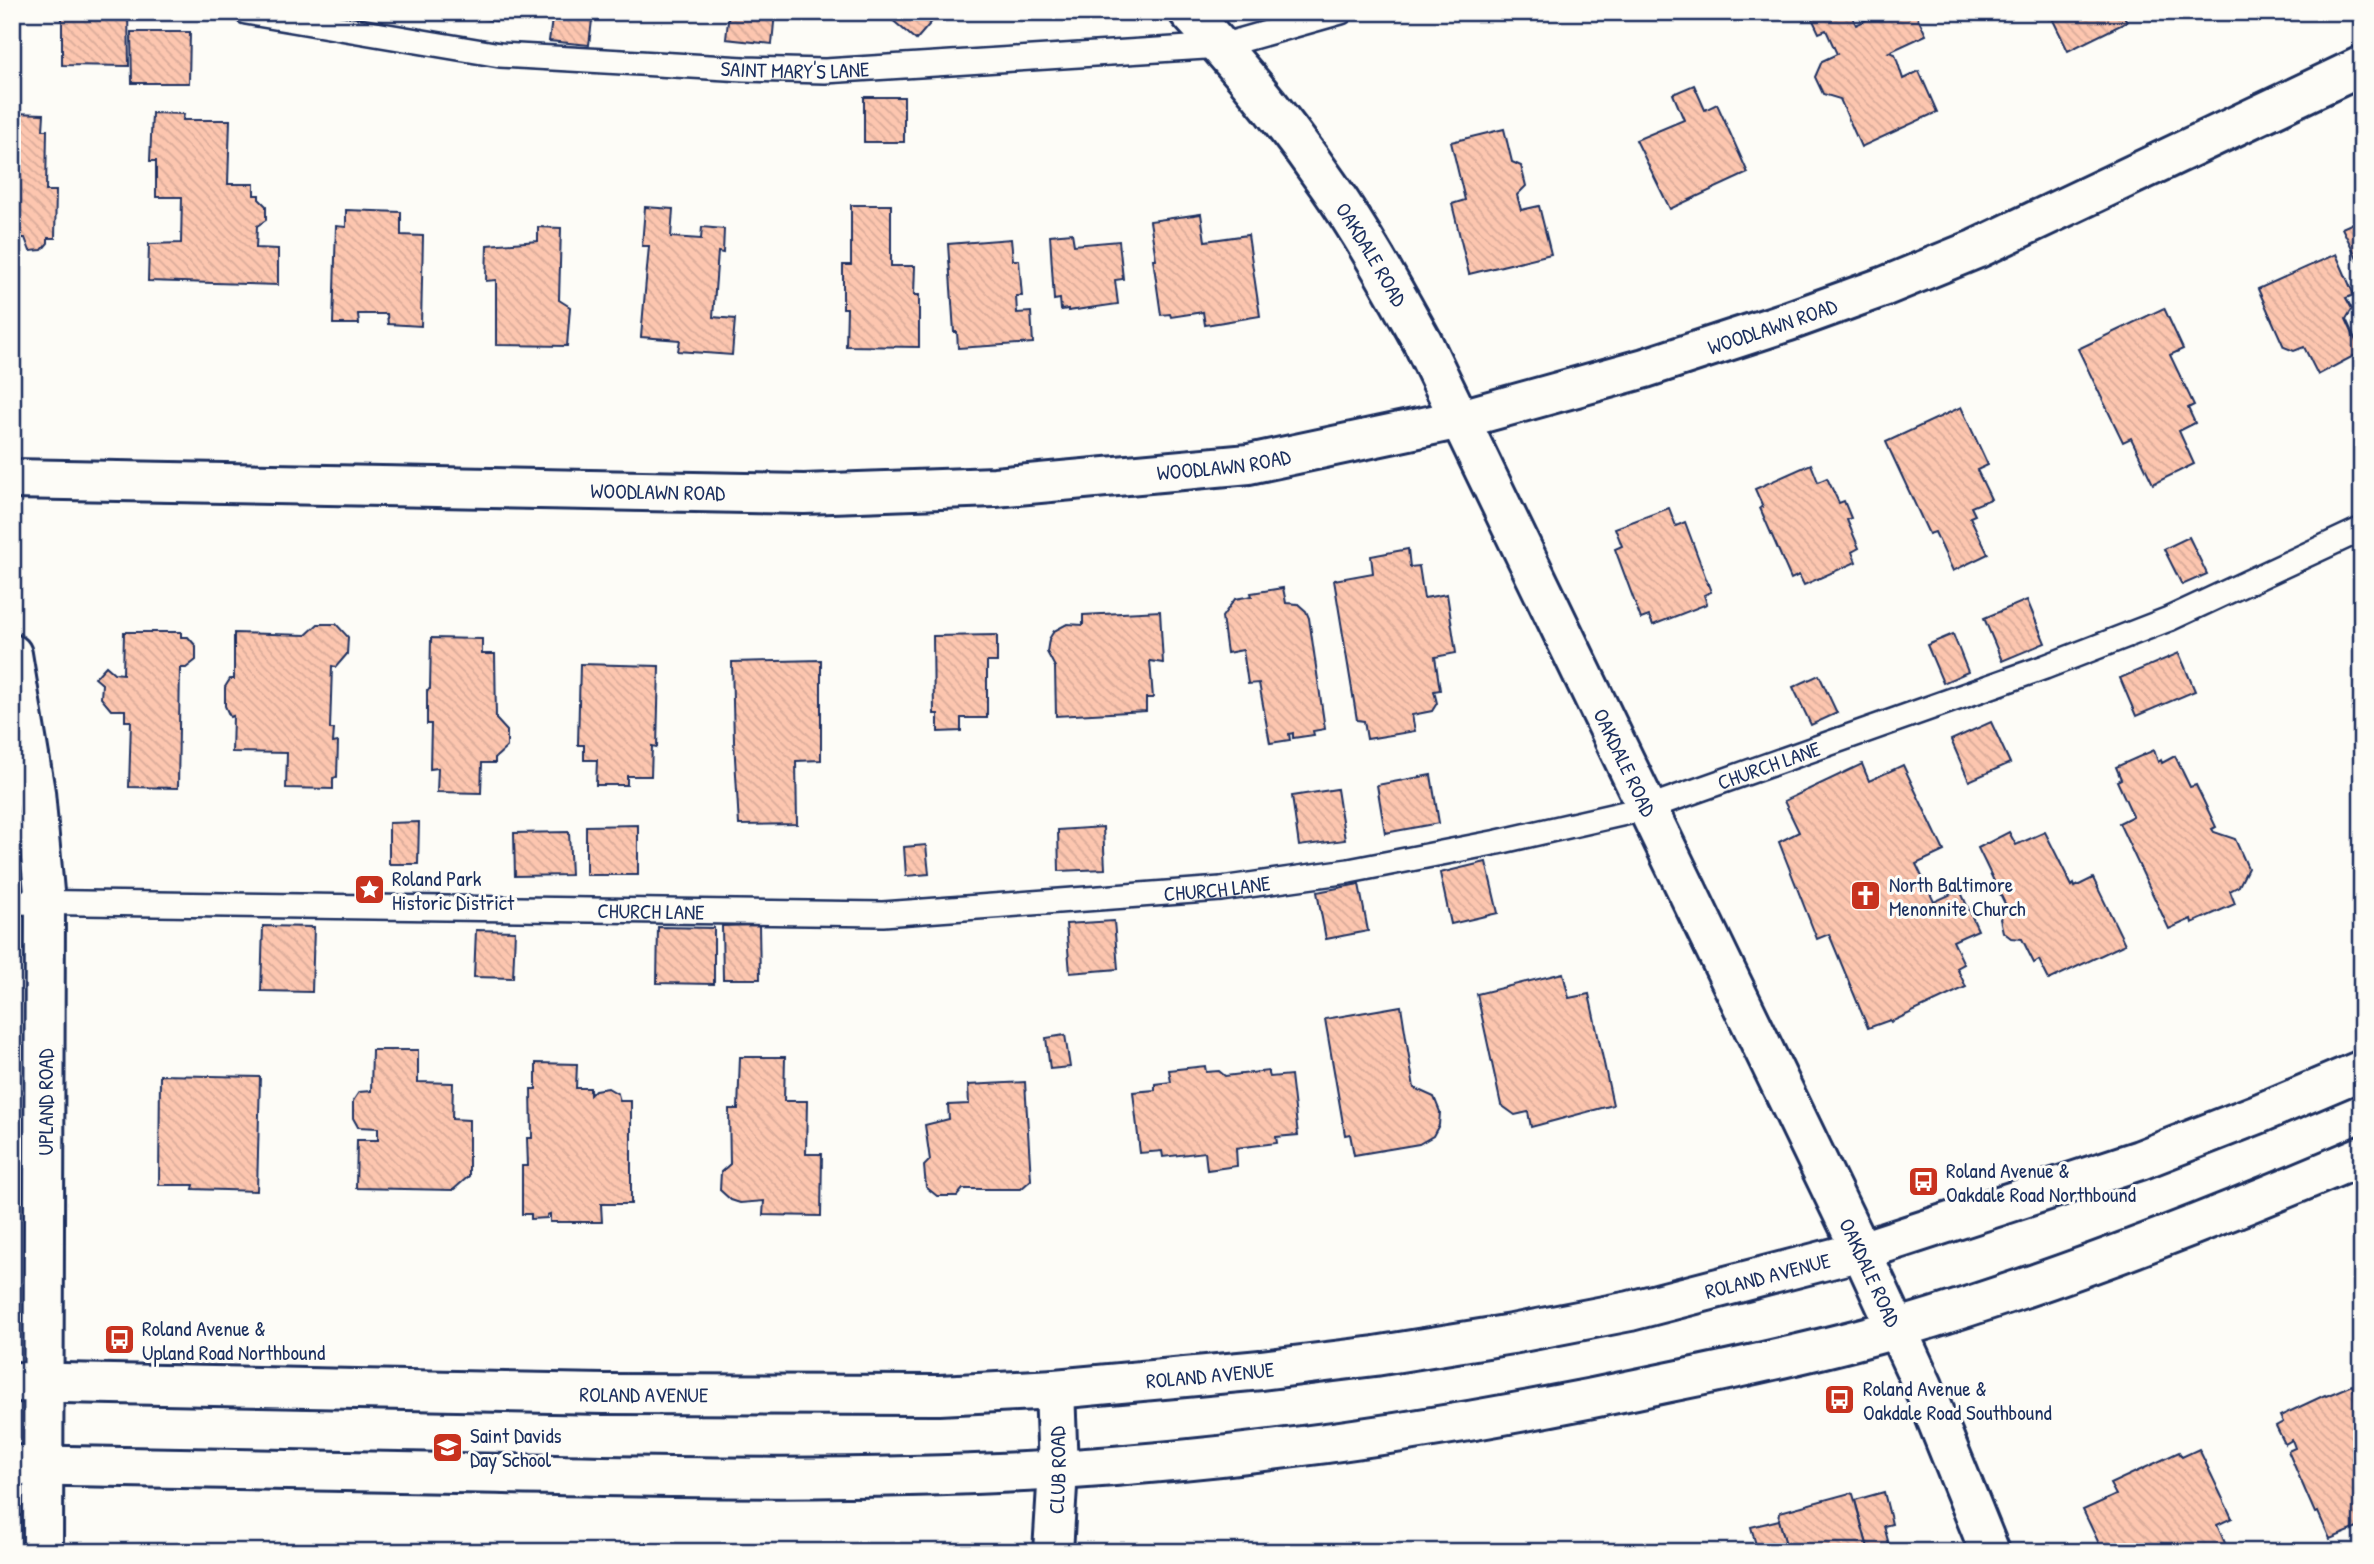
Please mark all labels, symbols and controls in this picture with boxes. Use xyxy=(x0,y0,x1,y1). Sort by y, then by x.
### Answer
street label: SAINT MARY'S LANE xyxy=(720,53,870,86)
street label: OAKDALE ROAD xyxy=(1329,196,1414,312)
street label: WOODLAWN ROAD xyxy=(1704,290,1841,361)
street label: WOODLAWN ROAD xyxy=(1155,441,1293,487)
street label: WOODLAWN ROAD xyxy=(590,475,726,507)
street label: OAKDALE ROAD xyxy=(1587,703,1664,821)
street label: CHURCH LANE xyxy=(1713,733,1824,796)
place label: Roland Park Historic District xyxy=(392,864,515,917)
street label: CHURCH LANE xyxy=(1162,868,1272,908)
place label: North Baltimore Menonnite Church xyxy=(1889,870,2026,923)
place icon: Roland Park Historic District xyxy=(352,873,386,907)
church icon: North Baltimore Menonnite Church xyxy=(1849,879,1883,913)
street label: CHURCH LANE xyxy=(597,896,705,926)
street label: UPLAND ROAD xyxy=(31,1048,60,1156)
place label: Roland Avenue & Oakdale Road Northbound xyxy=(1946,1156,2136,1209)
bus stop icon: Roland Avenue & Oakdale Road Northbound xyxy=(1906,1165,1940,1199)
street label: OAKDALE ROAD xyxy=(1833,1213,1908,1331)
street label: ROLAND AVENUE xyxy=(1702,1245,1833,1306)
place label: Roland Avenue & Upland Road Northbound xyxy=(142,1314,325,1367)
bus stop icon: Roland Avenue & Upland Road Northbound xyxy=(102,1323,136,1357)
street label: ROLAND AVENUE xyxy=(1145,1354,1276,1395)
place label: Roland Avenue & Oakdale Road Southbound xyxy=(1863,1374,2052,1427)
street label: ROLAND AVENUE xyxy=(579,1379,708,1409)
bus stop icon: Roland Avenue & Oakdale Road Southbound xyxy=(1823,1383,1857,1417)
place label: Saint Davids Day School xyxy=(470,1421,562,1474)
street label: CLUB ROAD xyxy=(1041,1426,1073,1515)
school or university icon: Saint Davids Day School xyxy=(430,1430,464,1464)

